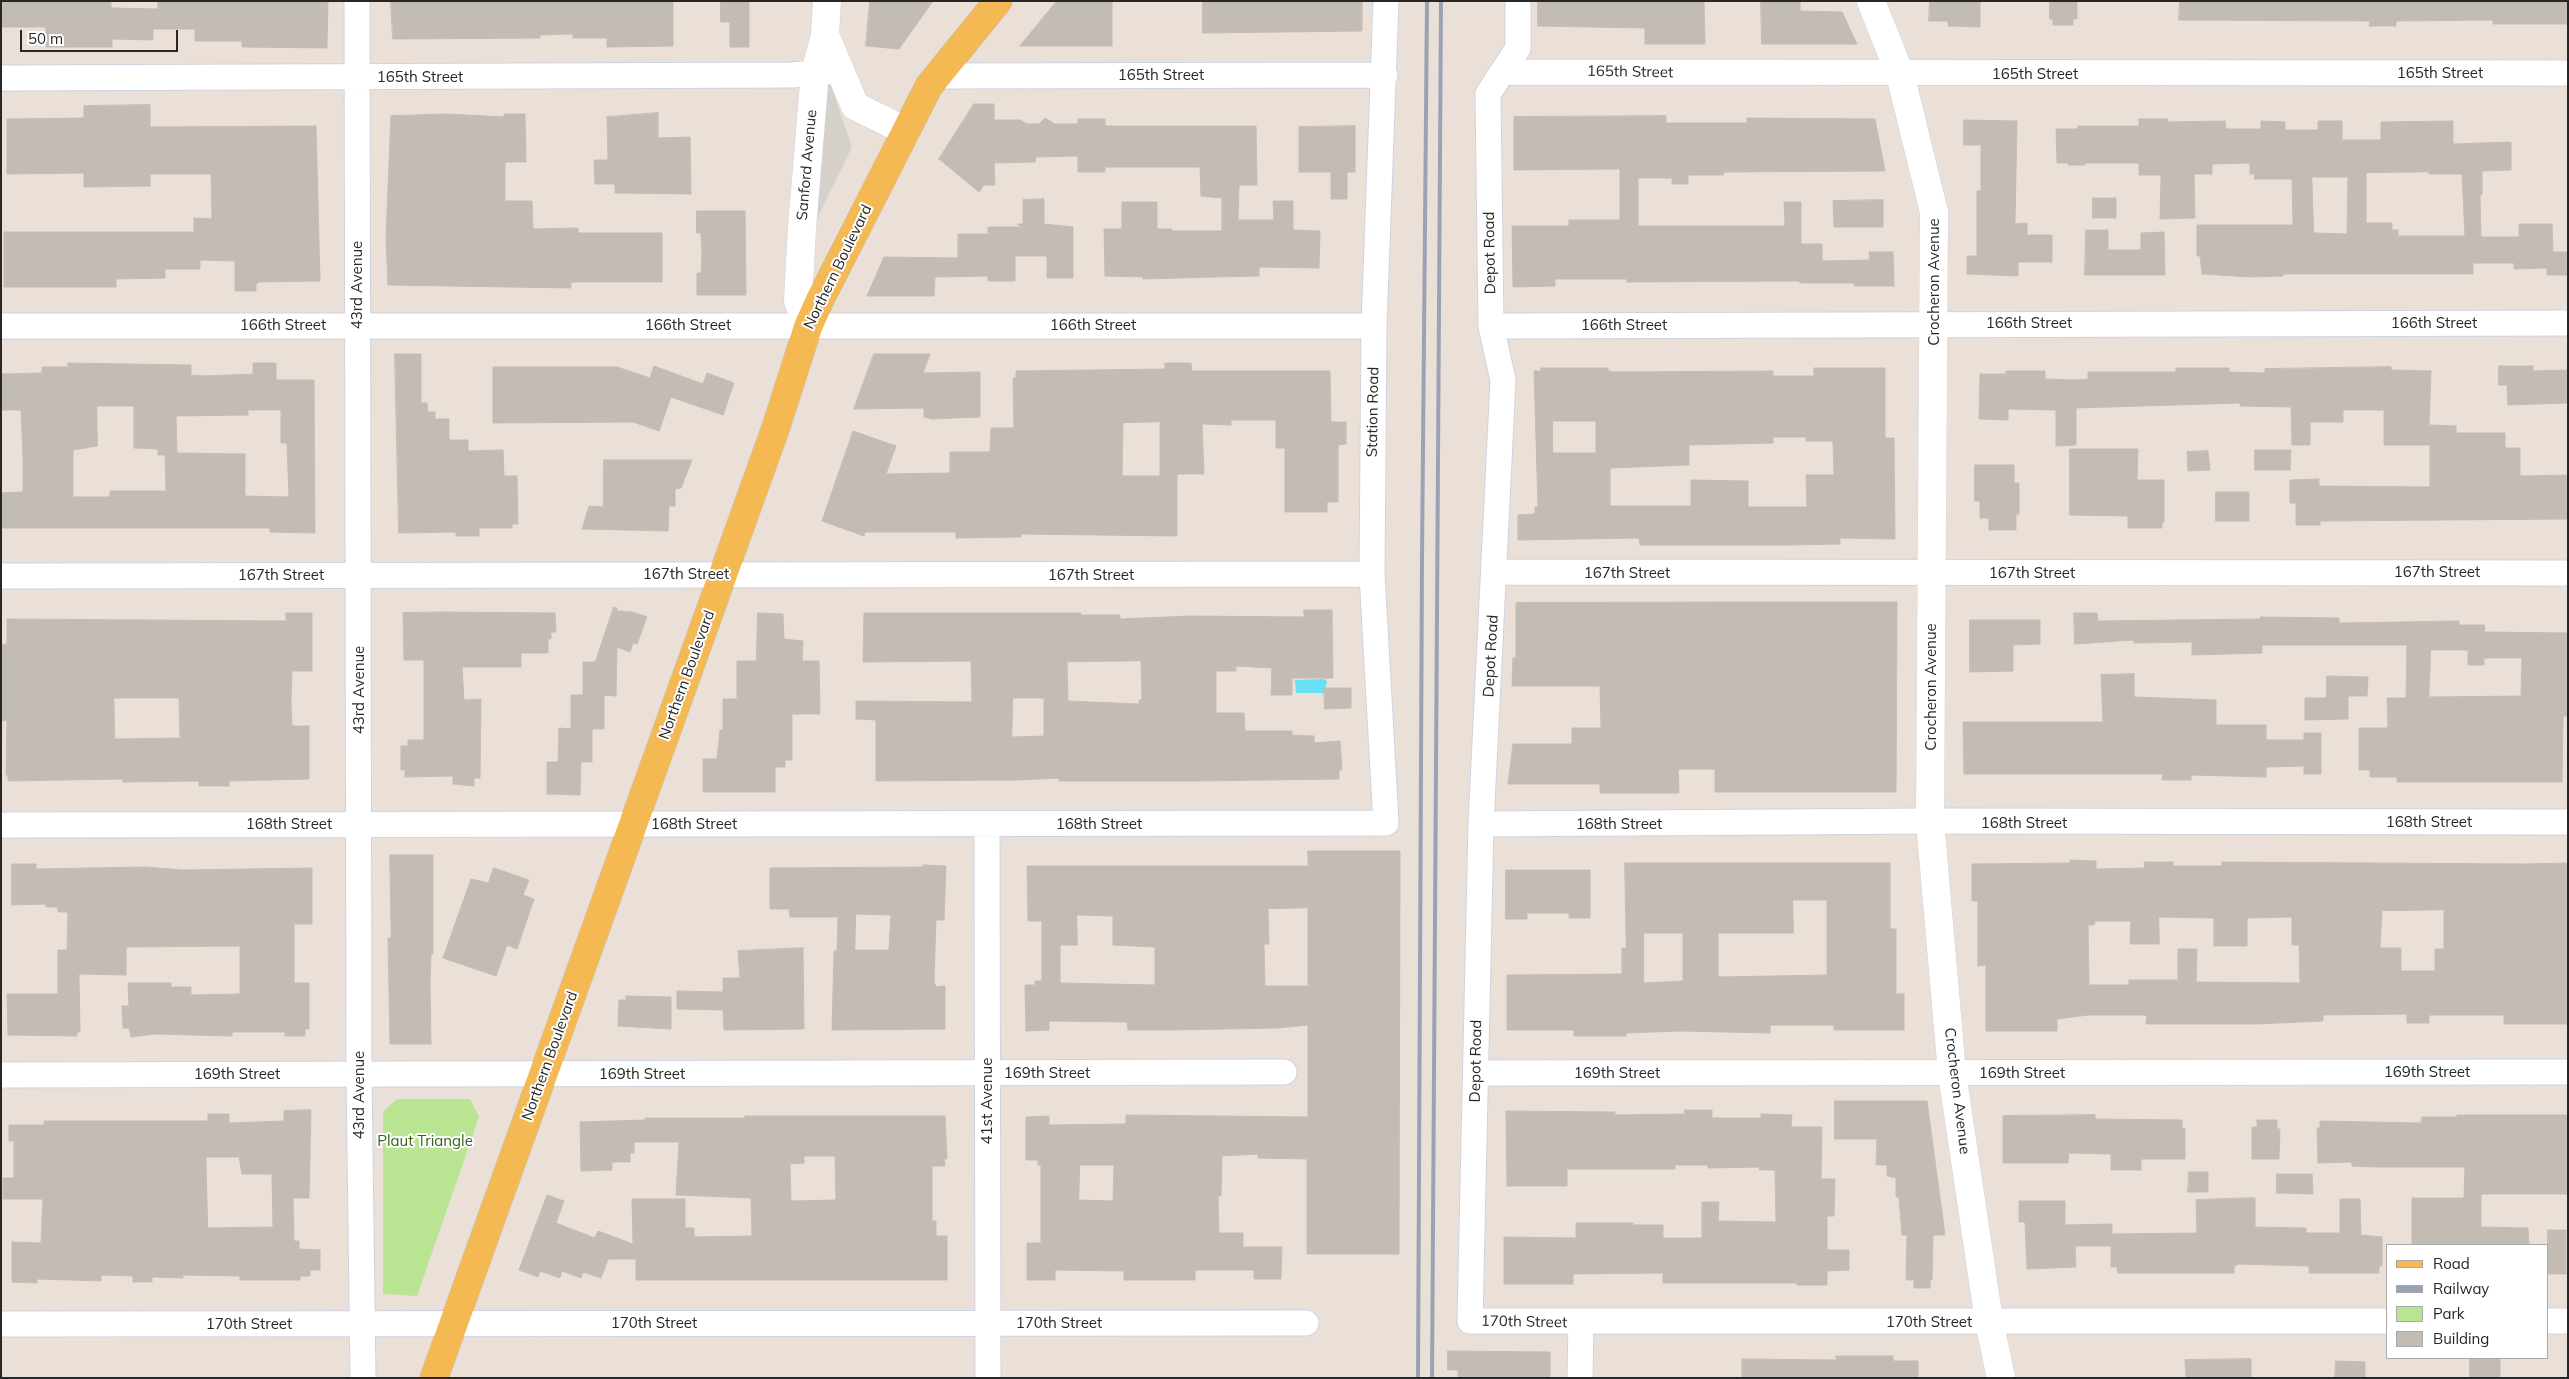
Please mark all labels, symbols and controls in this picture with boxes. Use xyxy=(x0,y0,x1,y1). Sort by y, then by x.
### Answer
scale bar xyxy=(22,20,180,52)
text: 50 m xyxy=(28,29,63,48)
street label: 165th Street xyxy=(1587,62,1673,82)
street label: 165th Street xyxy=(2397,64,2483,82)
street label: 165th Street xyxy=(1992,65,2078,83)
street label: 165th Street xyxy=(1118,66,1204,84)
street label: 165th Street xyxy=(377,68,463,86)
street label: Sanford Avenue xyxy=(793,109,821,221)
street label: Northern Boulevard xyxy=(800,202,876,332)
street label: Depot Road xyxy=(1480,211,1500,295)
street label: Crocheron Avenue xyxy=(1925,218,1943,346)
street label: 43rd Avenue xyxy=(348,241,366,329)
street label: 166th Street xyxy=(1986,314,2072,332)
street label: 166th Street xyxy=(2391,314,2477,332)
street label: 166th Street xyxy=(240,316,326,334)
street label: 166th Street xyxy=(645,316,731,334)
street label: 166th Street xyxy=(1050,316,1136,334)
street label: 166th Street xyxy=(1581,316,1667,334)
street label: Station Road xyxy=(1363,367,1383,457)
street label: 167th Street xyxy=(2394,563,2480,581)
street label: 167th Street xyxy=(1584,564,1670,582)
street label: 167th Street xyxy=(1989,564,2075,582)
street label: 167th Street xyxy=(643,565,729,583)
street label: 167th Street xyxy=(238,566,324,584)
street label: 167th Street xyxy=(1048,566,1134,584)
street label: Northern Boulevard xyxy=(655,608,719,742)
street label: Depot Road xyxy=(1480,614,1502,698)
street label: Crocheron Avenue xyxy=(1922,623,1940,751)
street label: 43rd Avenue xyxy=(350,646,368,734)
street label: 168th Street xyxy=(2386,813,2472,831)
street label: 168th Street xyxy=(1981,814,2067,832)
street label: 168th Street xyxy=(246,815,332,833)
street label: 168th Street xyxy=(651,815,737,833)
street label: 168th Street xyxy=(1056,815,1142,833)
street label: 168th Street xyxy=(1576,815,1662,833)
street label: Northern Boulevard xyxy=(518,989,582,1123)
street label: Depot Road xyxy=(1466,1019,1486,1103)
street label: Crocheron Avenue xyxy=(1940,1027,1974,1155)
street label: 43rd Avenue xyxy=(350,1051,368,1139)
street label: 41st Avenue xyxy=(978,1058,996,1144)
street label: 169th Street xyxy=(2384,1063,2470,1081)
street label: 169th Street xyxy=(1004,1064,1090,1082)
street label: 169th Street xyxy=(1574,1064,1660,1082)
street label: 169th Street xyxy=(1979,1064,2065,1082)
street label: 169th Street xyxy=(194,1065,280,1083)
street label: 169th Street xyxy=(599,1065,685,1083)
park label: Plaut Triangle xyxy=(377,1132,473,1150)
legend xyxy=(2386,1244,2549,1359)
text: Road xyxy=(2433,1254,2470,1273)
text: Railway xyxy=(2433,1279,2489,1298)
text: Park xyxy=(2433,1304,2465,1323)
street label: 170th Street xyxy=(1481,1312,1567,1332)
street label: 170th Street xyxy=(1886,1313,1972,1331)
street label: 170th Street xyxy=(611,1314,697,1332)
street label: 170th Street xyxy=(1016,1314,1102,1332)
street label: 170th Street xyxy=(206,1315,292,1333)
text: Building xyxy=(2433,1329,2489,1348)

